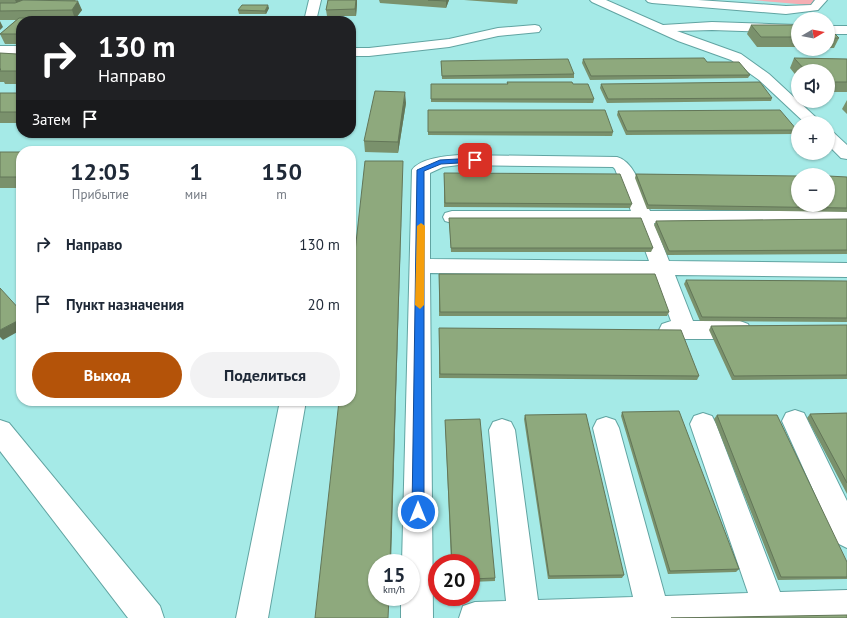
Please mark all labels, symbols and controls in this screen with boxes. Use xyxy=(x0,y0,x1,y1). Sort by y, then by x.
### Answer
north arrow xyxy=(791,12,835,56)
map controls xyxy=(791,12,835,212)
text: 130 m xyxy=(98,28,175,65)
icon: right xyxy=(32,32,84,84)
text: Направо xyxy=(98,64,166,87)
button: sound xyxy=(791,64,835,108)
icon: arrive xyxy=(79,108,101,130)
text: Затем xyxy=(32,110,71,129)
button: + xyxy=(791,116,835,160)
pin xyxy=(458,143,492,177)
icon: arrive xyxy=(464,149,486,171)
text: 12:05 xyxy=(70,156,131,187)
text: 1 xyxy=(189,156,203,187)
text: 150 xyxy=(261,156,302,187)
button: − xyxy=(791,168,835,212)
text: Прибытие xyxy=(72,186,129,203)
text: мин xyxy=(185,186,207,203)
text: m xyxy=(276,186,287,203)
icon: right xyxy=(32,233,54,255)
text: Направо xyxy=(66,235,122,254)
text: 130 m xyxy=(299,235,340,254)
icon: arrive xyxy=(32,293,54,315)
text: Пункт назначения xyxy=(66,295,184,314)
text: 20 m xyxy=(307,295,340,314)
button: Выход xyxy=(32,352,182,398)
button: Поделиться xyxy=(190,352,340,398)
position arrow xyxy=(397,491,439,533)
speed limit sign: 20 xyxy=(428,554,480,606)
text: 15 xyxy=(383,562,405,588)
text: km/h xyxy=(383,583,405,596)

